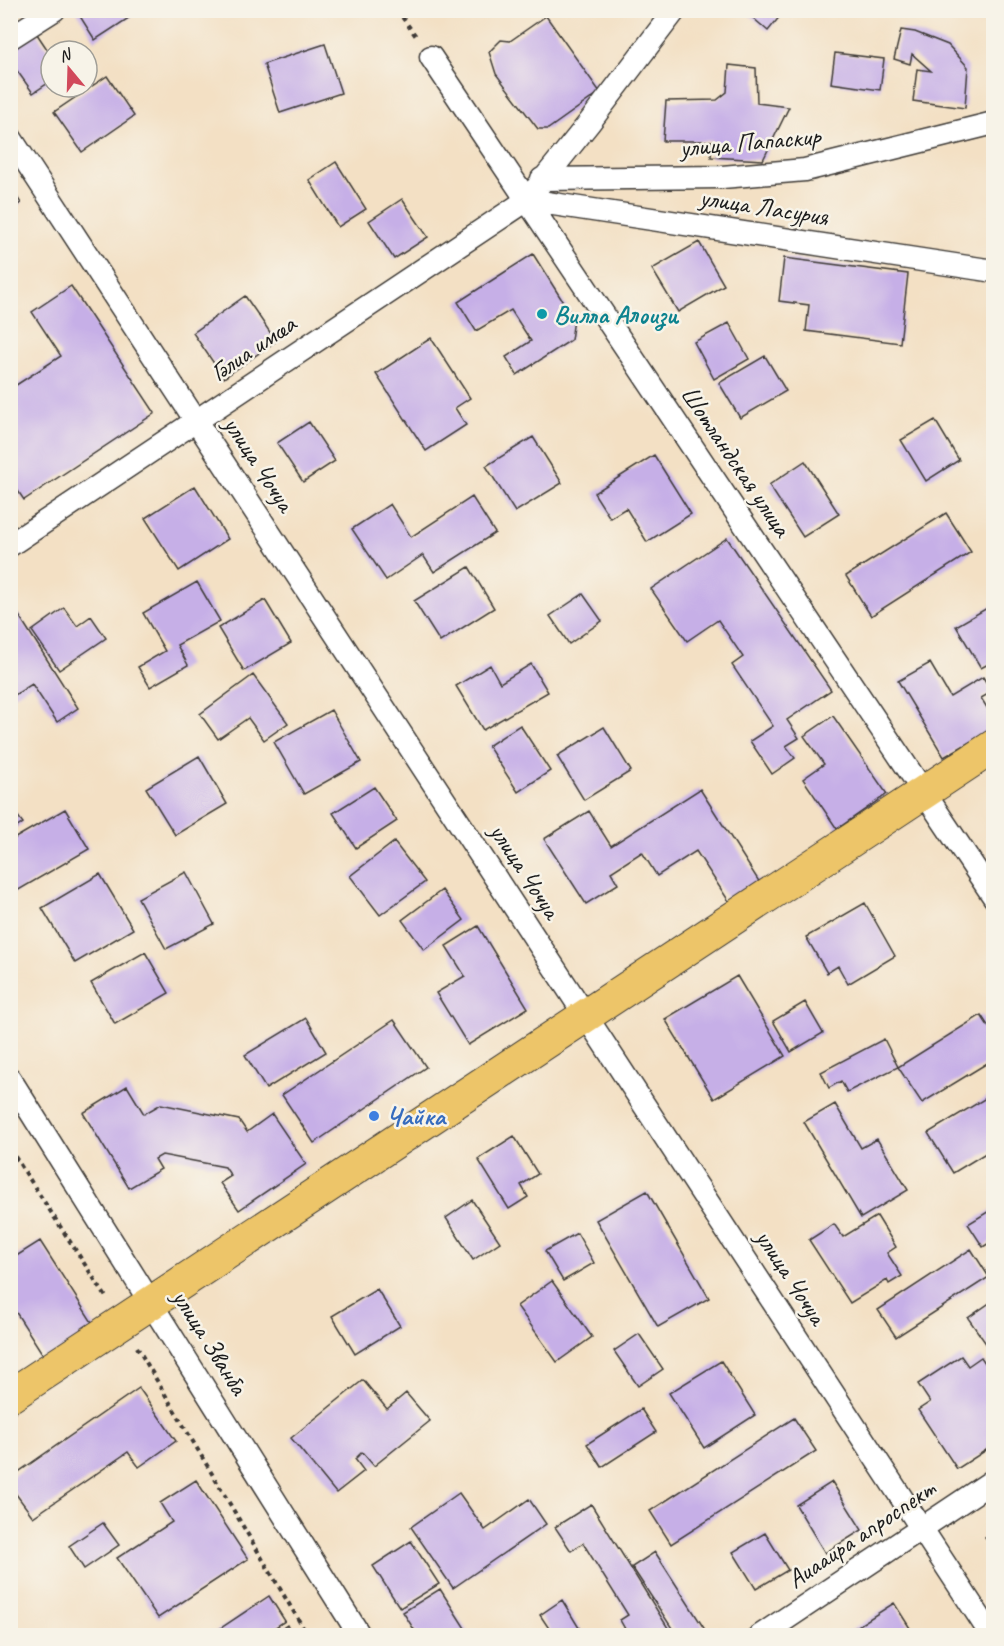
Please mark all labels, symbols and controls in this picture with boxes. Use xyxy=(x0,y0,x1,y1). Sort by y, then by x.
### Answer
north arrow xyxy=(39,39,99,99)
text: N xyxy=(57,44,75,67)
street label: улица Папаскир xyxy=(676,119,824,165)
street label: улица Ласурия xyxy=(696,180,832,234)
place label: Вилла Алоизи xyxy=(554,298,680,331)
street label: Гәлиа имҩа xyxy=(204,306,304,389)
marker: Вилла Алоизи xyxy=(535,307,549,321)
street label: Шотландская улица xyxy=(673,379,800,544)
street label: улица Чочуа xyxy=(215,408,303,520)
street label: улица Чочуа xyxy=(481,815,569,927)
place label: Чайка xyxy=(386,1100,448,1133)
marker: Чайка xyxy=(367,1109,381,1123)
street label: улица Чочуа xyxy=(747,1221,835,1333)
street label: улица Званба xyxy=(164,1282,256,1402)
street label: Аиааира апроспект xyxy=(781,1471,943,1596)

